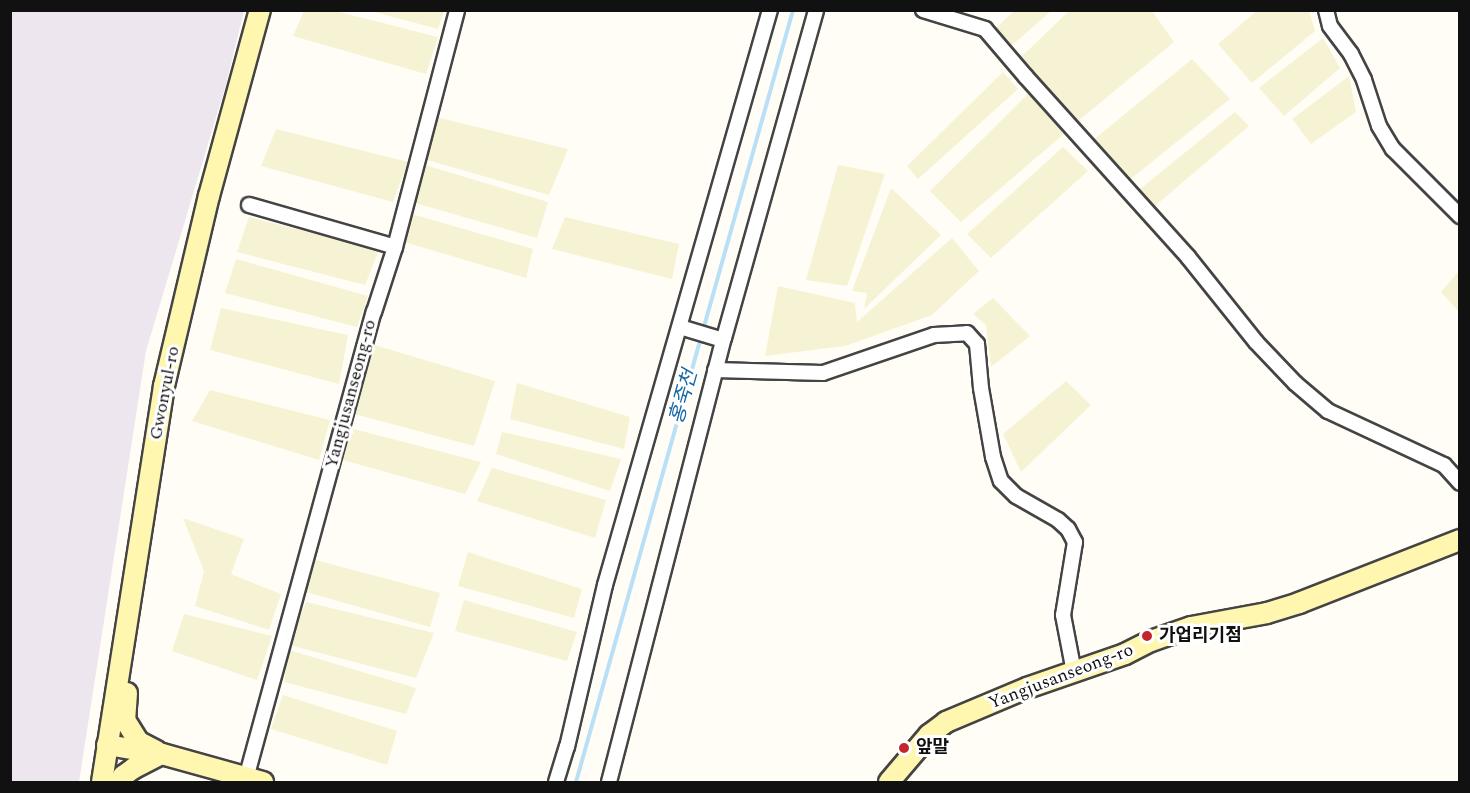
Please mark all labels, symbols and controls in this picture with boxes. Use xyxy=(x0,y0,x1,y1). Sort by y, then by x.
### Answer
street label: Yangjusanseong-ro xyxy=(321,317,381,471)
street label: Gwonyul-ro xyxy=(145,344,185,442)
water label: 홍죽천 xyxy=(665,367,703,427)
place label: 가업리기점 xyxy=(1159,625,1242,647)
marker: 가업리기점 xyxy=(1140,629,1154,643)
street label: Yangjusanseong-ro xyxy=(986,639,1136,715)
place label: 앞말 xyxy=(916,737,949,759)
marker: 앞말 xyxy=(897,741,911,755)

